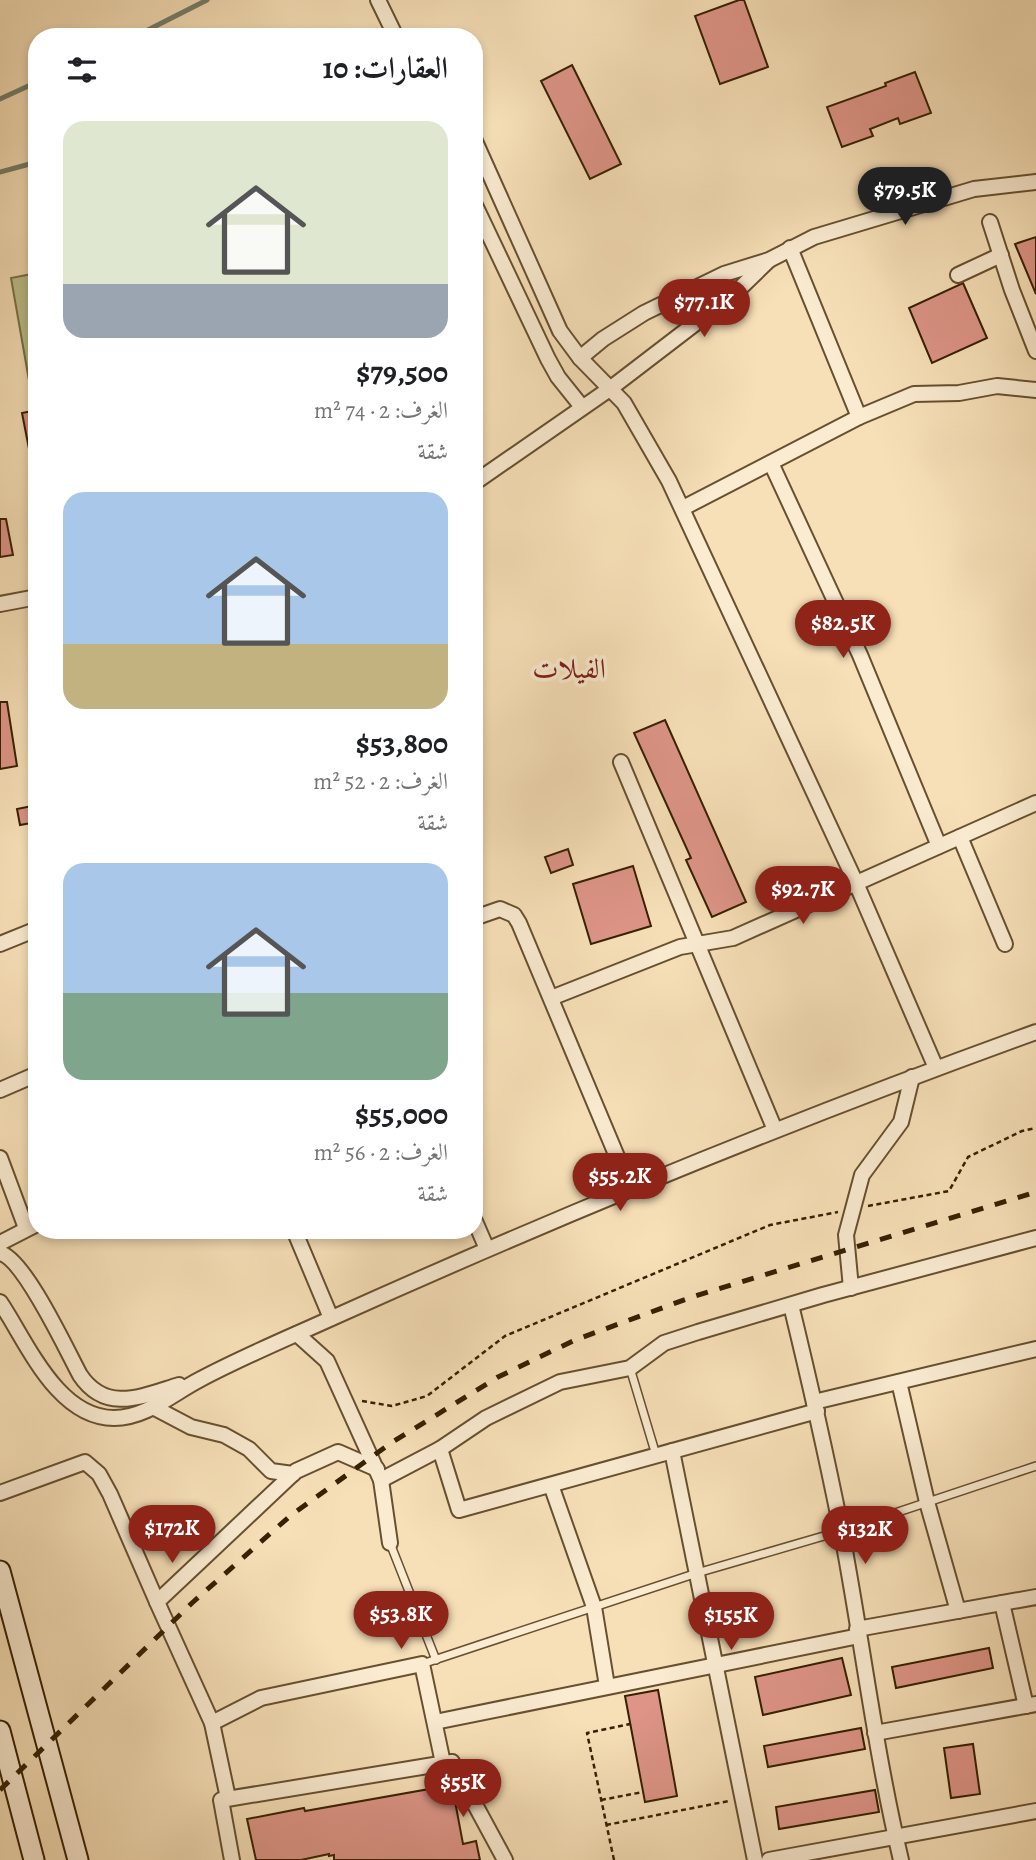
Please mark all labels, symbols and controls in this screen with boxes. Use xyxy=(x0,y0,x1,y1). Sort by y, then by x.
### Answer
text: العقارات: 10 xyxy=(323,48,448,88)
icon: filters xyxy=(63,51,101,89)
icon: home xyxy=(193,167,319,293)
pin: $79.5K xyxy=(848,168,962,227)
text: $79.5K xyxy=(874,174,936,205)
pin: $77.1K xyxy=(647,280,761,339)
text: $77.1K xyxy=(674,286,734,317)
text: $79,500 xyxy=(356,352,448,392)
text: الغرف: 2 · 74 m² xyxy=(314,395,448,426)
text: شقة xyxy=(418,436,448,467)
icon: home xyxy=(193,538,319,664)
pin: $82.5K xyxy=(786,600,900,660)
text: $82.5K xyxy=(811,607,875,638)
district label: الفيلات xyxy=(532,650,606,688)
text: $53,800 xyxy=(356,723,448,763)
text: الغرف: 2 · 52 m² xyxy=(313,766,448,797)
text: شقة xyxy=(418,807,448,838)
pin: $92.7K xyxy=(746,866,860,926)
text: $92.7K xyxy=(771,873,835,904)
icon: home xyxy=(193,909,319,1035)
text: $55,000 xyxy=(355,1094,448,1134)
text: الغرف: 2 · 56 m² xyxy=(314,1137,448,1168)
pin: $55.2K xyxy=(563,1154,677,1213)
text: $55.2K xyxy=(589,1160,651,1191)
text: شقة xyxy=(418,1178,448,1209)
pin: $172K xyxy=(123,1506,221,1565)
pin: $132K xyxy=(816,1506,914,1566)
text: $172K xyxy=(145,1512,200,1543)
text: $132K xyxy=(837,1513,893,1544)
pin: $53.8K xyxy=(344,1592,458,1651)
pin: $155K xyxy=(682,1592,780,1652)
text: $53.8K xyxy=(370,1598,432,1629)
text: $155K xyxy=(704,1599,758,1630)
pin: $55K xyxy=(422,1759,504,1819)
text: $55K xyxy=(440,1766,486,1797)

